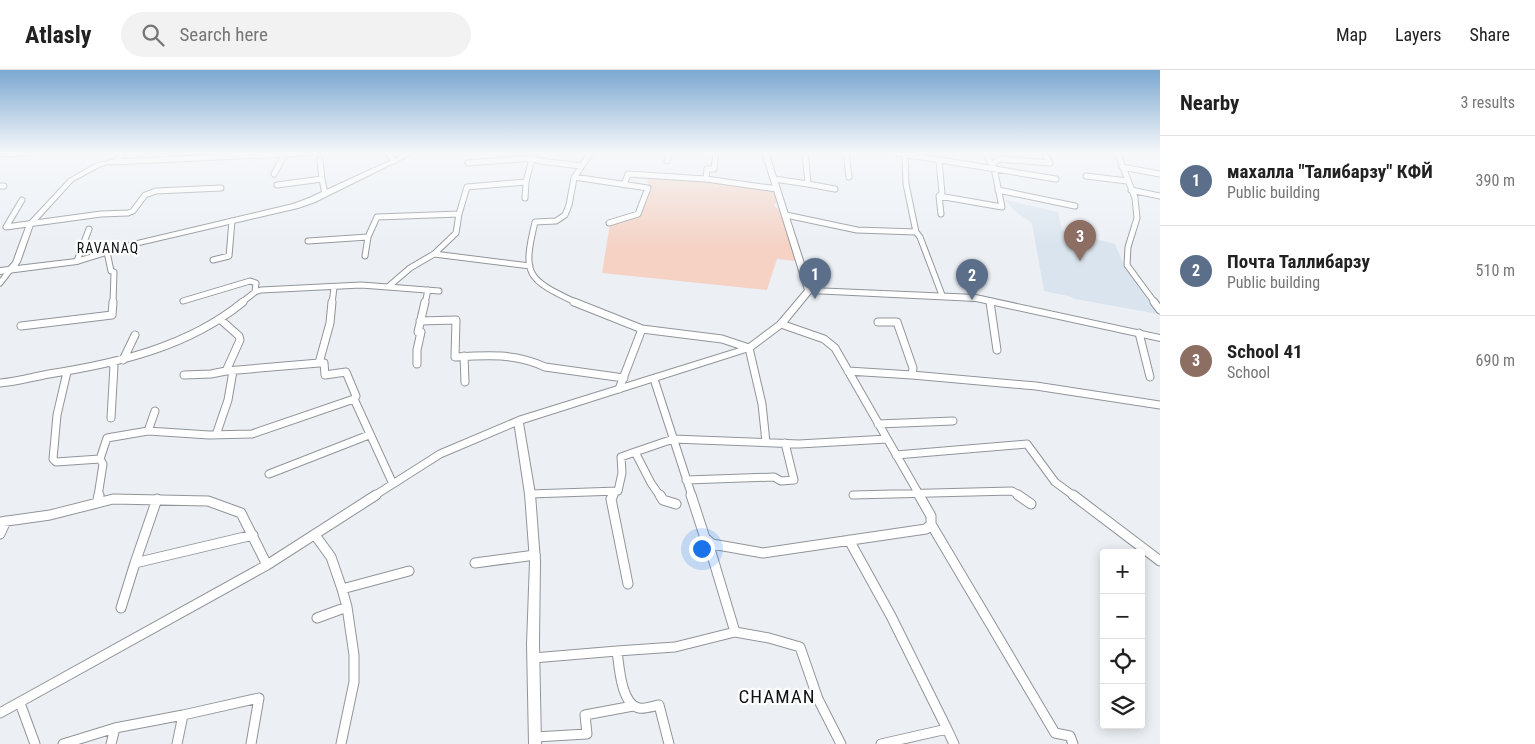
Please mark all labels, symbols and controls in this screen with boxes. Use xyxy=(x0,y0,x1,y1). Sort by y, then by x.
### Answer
search box xyxy=(121,12,471,57)
text: Atlasly xyxy=(25,21,91,49)
icon: search xyxy=(139,21,167,49)
text: Search here xyxy=(179,23,268,46)
text: Map xyxy=(1336,24,1367,45)
text: Layers xyxy=(1395,24,1442,45)
text: Share xyxy=(1470,24,1510,45)
text: Nearby xyxy=(1180,91,1239,115)
text: 3 results xyxy=(1460,93,1515,112)
text: махалла "Талибарзу" КФЙ xyxy=(1227,160,1433,183)
text: 1 xyxy=(1192,171,1200,190)
text: 390 m xyxy=(1476,171,1515,190)
text: Public building xyxy=(1227,183,1320,202)
pin: 3 xyxy=(1064,220,1096,261)
district label: RAVANAQ xyxy=(77,240,139,256)
text: Почта Таллибарзу xyxy=(1227,250,1370,273)
pin: 1 xyxy=(799,258,831,299)
pin: 2 xyxy=(956,259,988,300)
text: 2 xyxy=(1192,261,1200,280)
text: 510 m xyxy=(1476,261,1515,280)
text: Public building xyxy=(1227,273,1320,292)
text: School 41 xyxy=(1227,340,1303,363)
text: 3 xyxy=(1192,351,1200,370)
text: 690 m xyxy=(1476,351,1515,370)
text: School xyxy=(1227,363,1270,382)
your location xyxy=(689,536,715,562)
map controls xyxy=(1100,549,1145,729)
button: + xyxy=(1100,549,1145,594)
button: − xyxy=(1100,594,1145,639)
button: locate xyxy=(1100,639,1145,684)
button: layers xyxy=(1100,684,1145,729)
district label: CHAMAN xyxy=(739,685,815,708)

